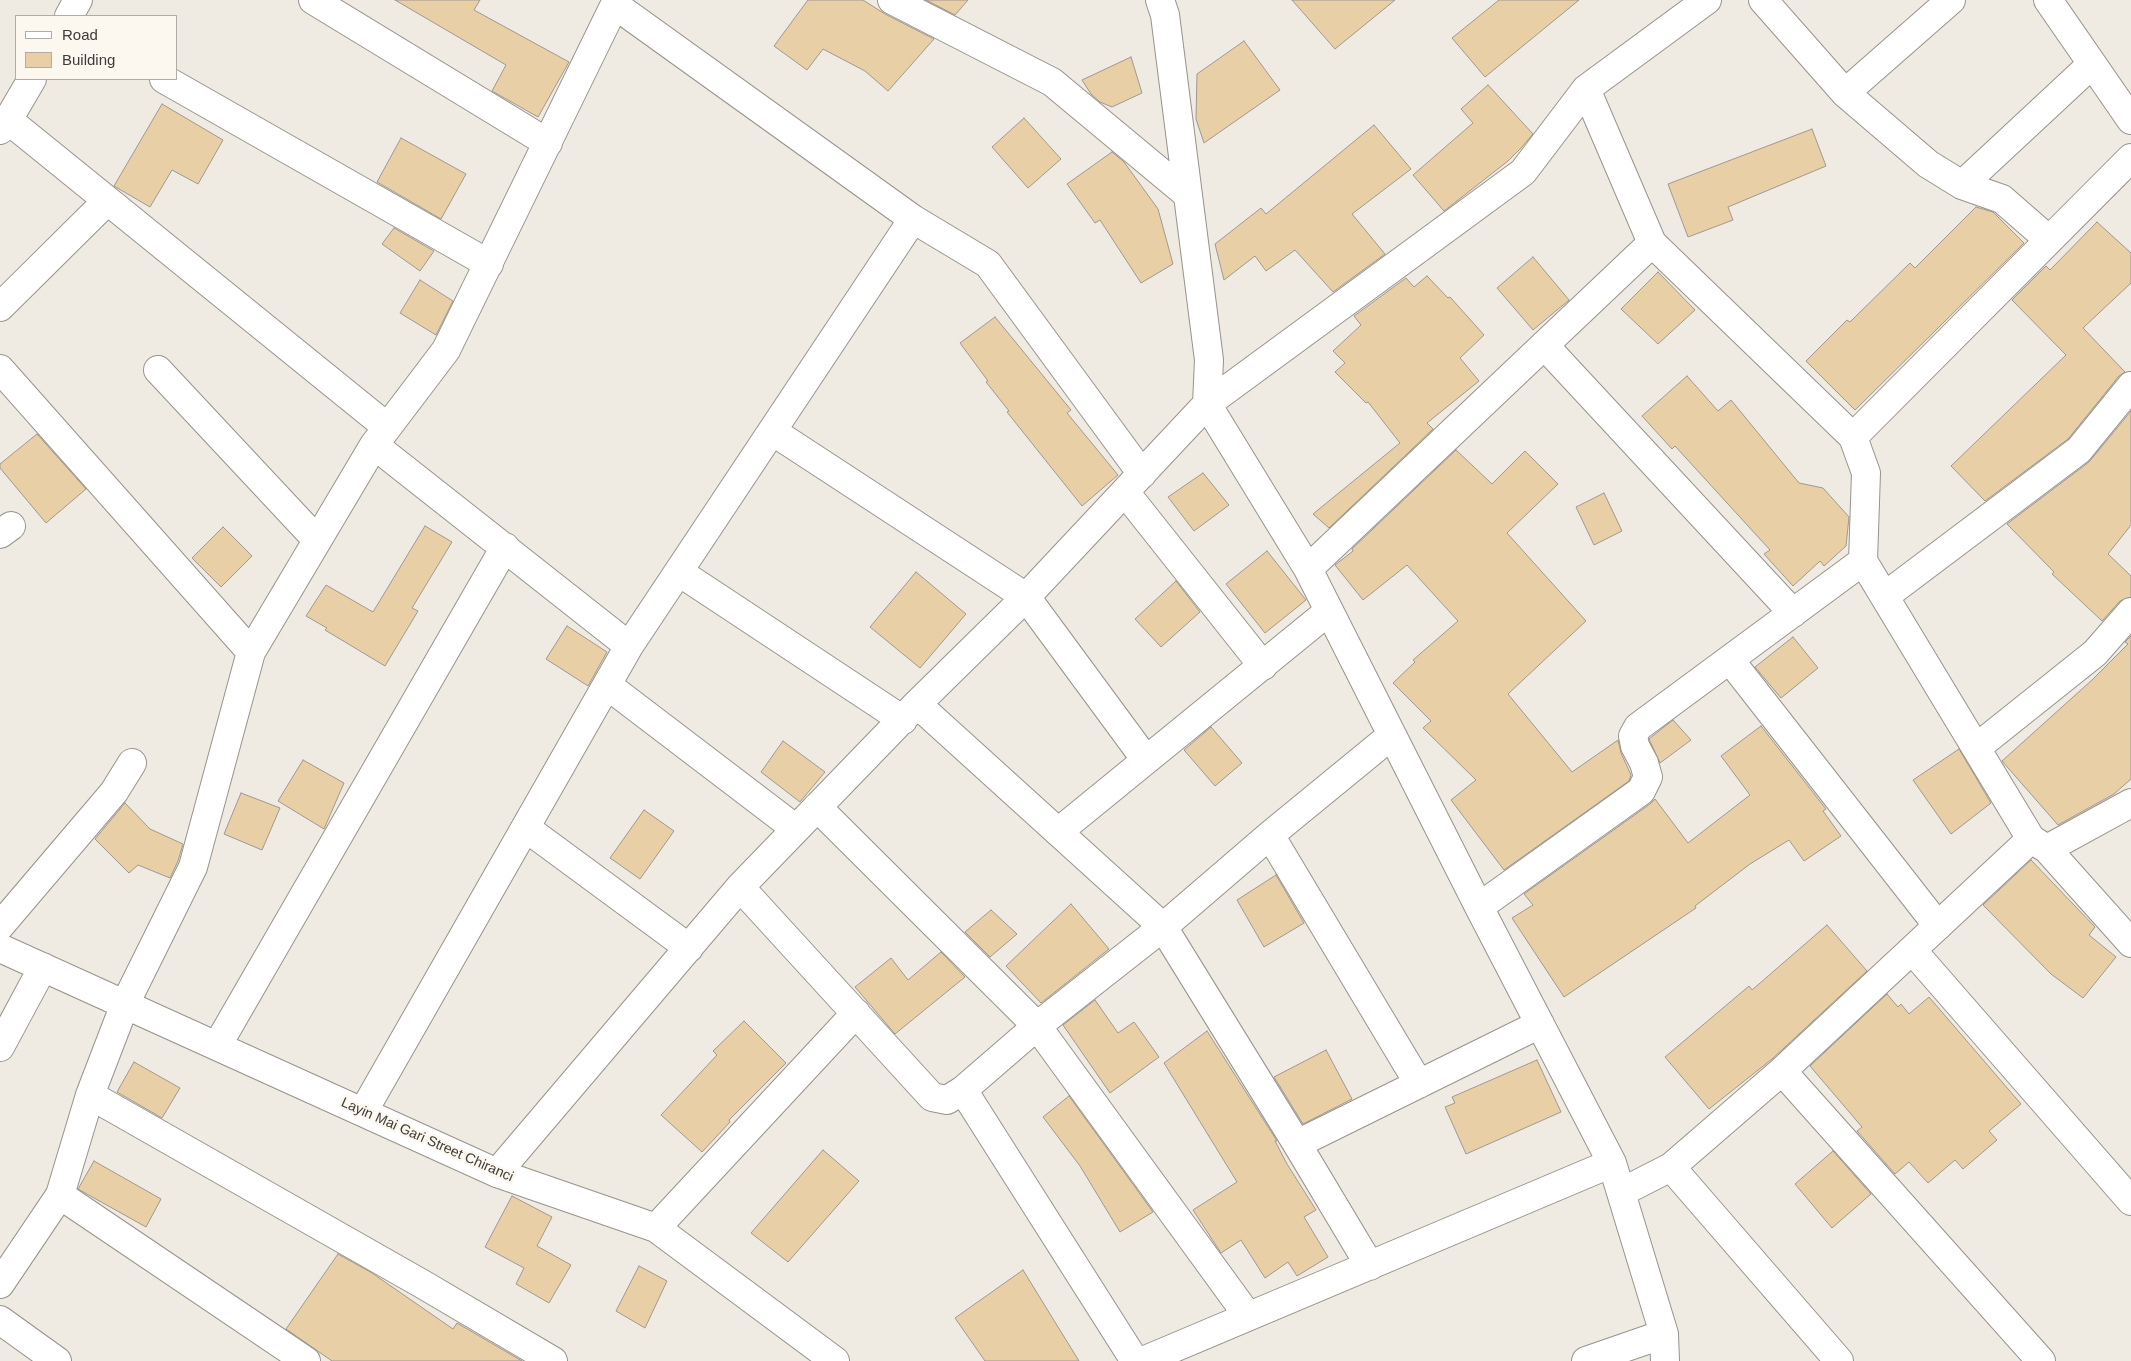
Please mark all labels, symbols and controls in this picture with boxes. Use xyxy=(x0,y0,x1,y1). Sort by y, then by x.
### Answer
legend xyxy=(15,15,178,80)
text: Road xyxy=(62,26,98,43)
text: Building xyxy=(62,51,115,68)
street label: Layin Mai Gari Street Chiranci xyxy=(338,1094,516,1186)

